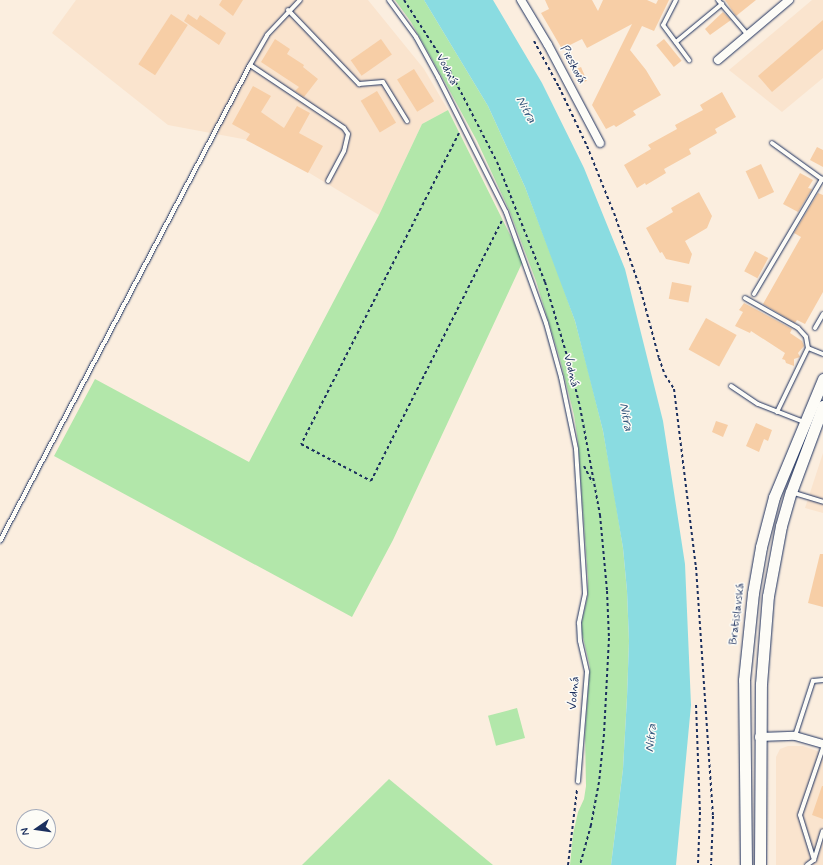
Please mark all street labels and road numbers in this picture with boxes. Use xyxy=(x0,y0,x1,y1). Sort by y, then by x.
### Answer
street label: Piesková xyxy=(556,43,588,87)
street label: Vodná xyxy=(432,52,460,88)
street label: Vodná xyxy=(559,353,581,389)
street label: Bratislavská xyxy=(727,582,749,646)
street label: Vodná xyxy=(566,676,584,710)

